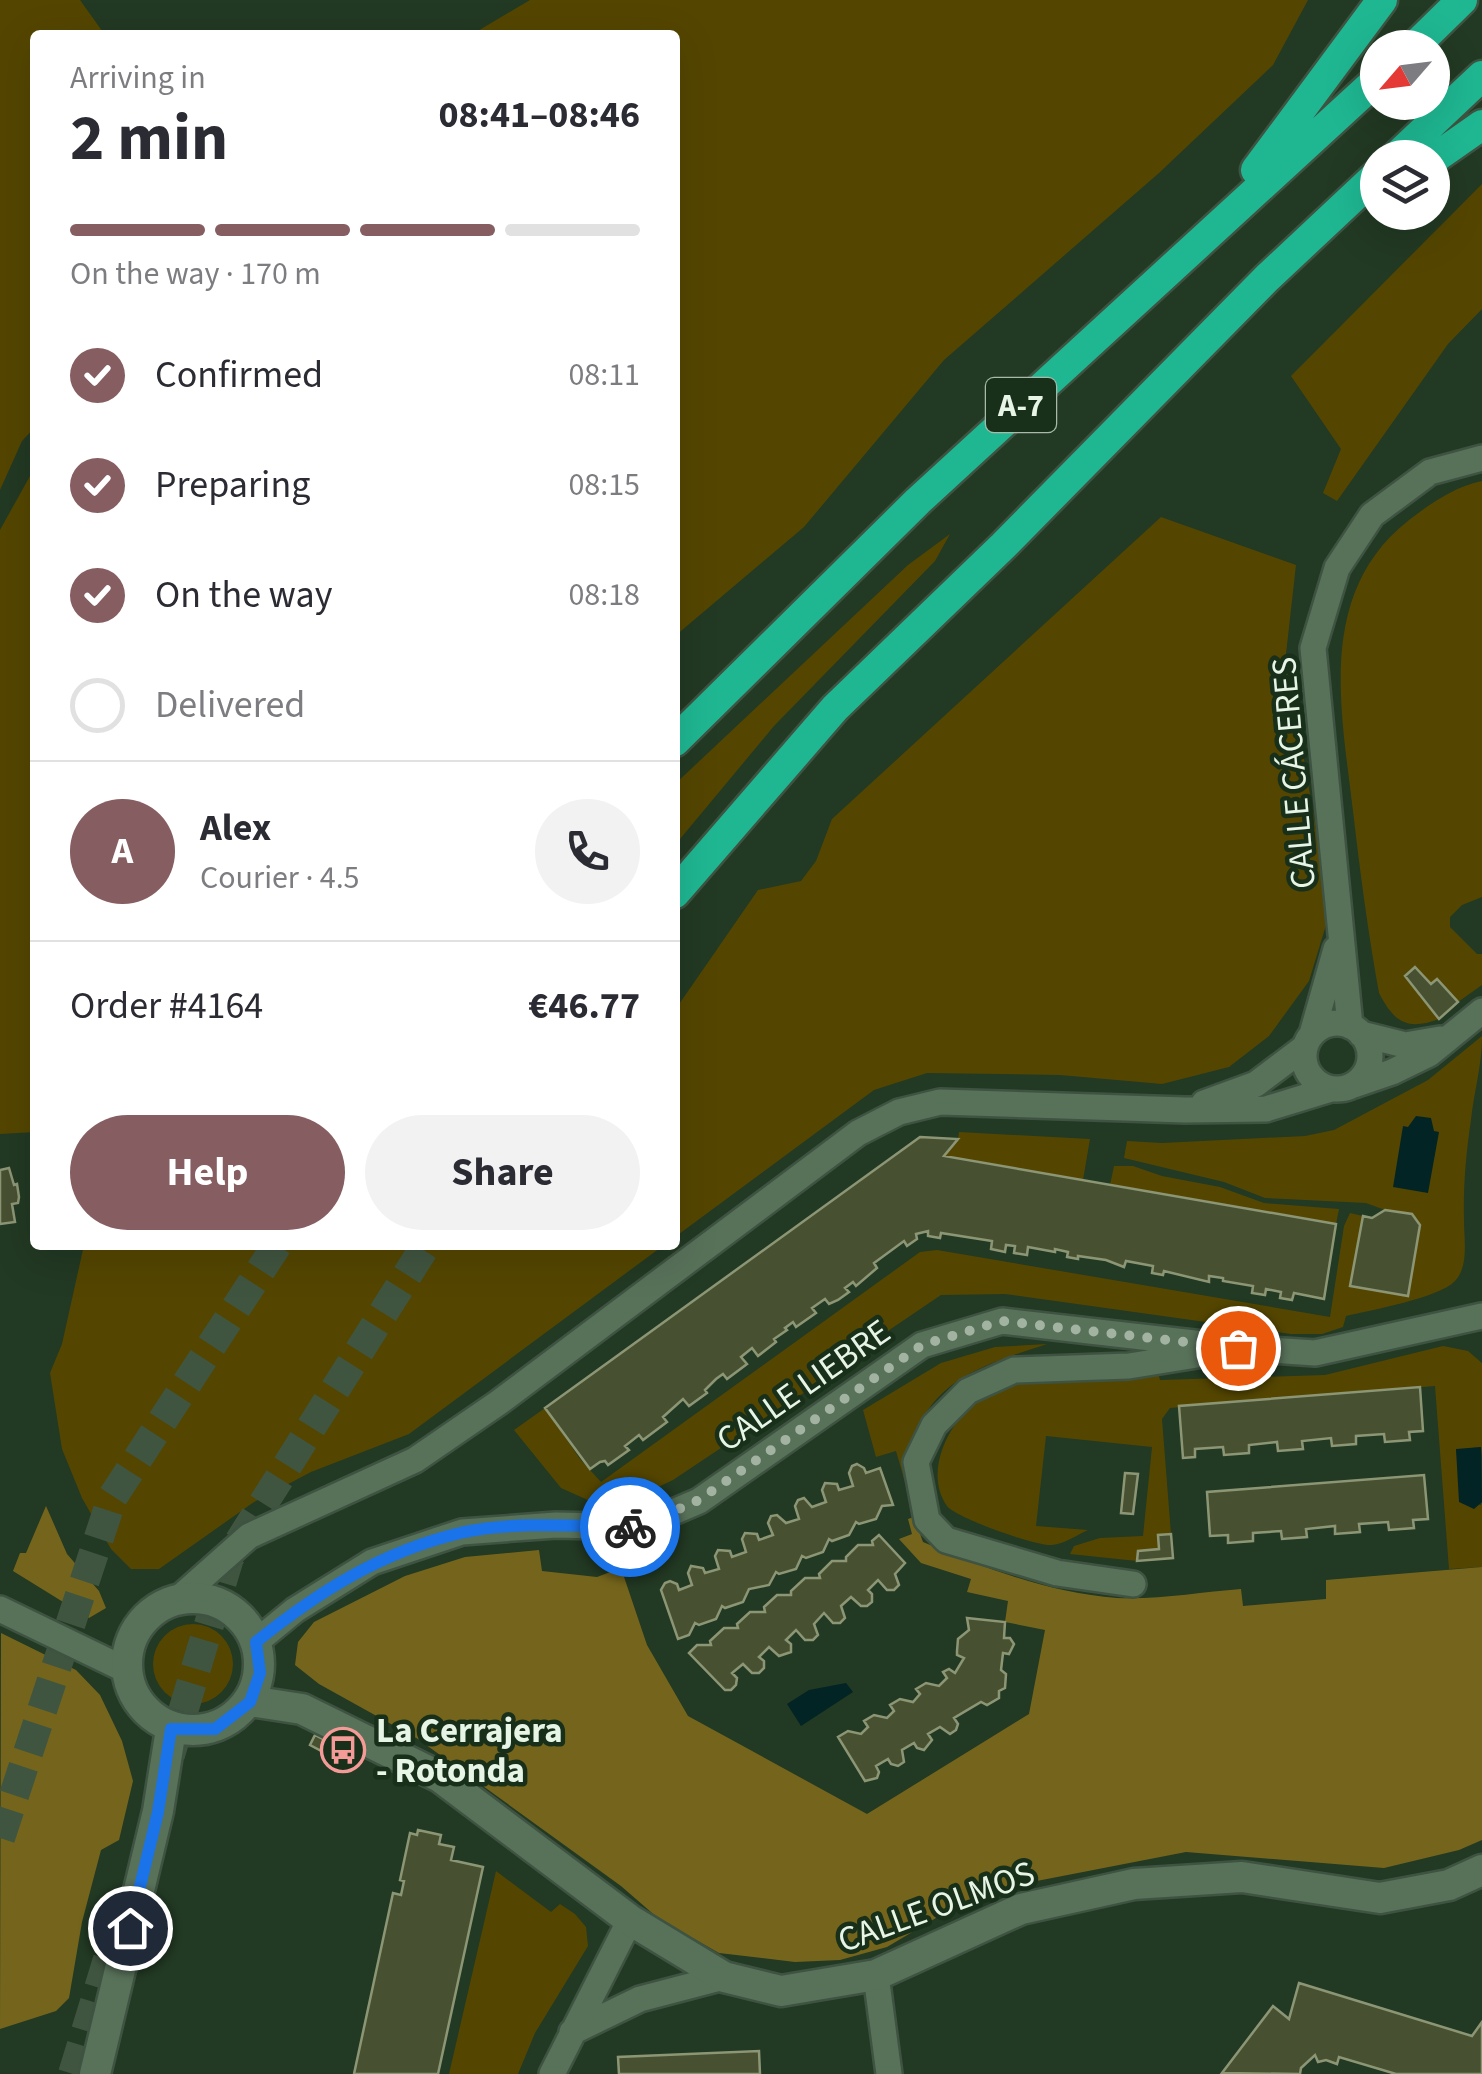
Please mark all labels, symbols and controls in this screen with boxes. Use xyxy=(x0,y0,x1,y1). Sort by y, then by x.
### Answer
north arrow xyxy=(1360,30,1450,120)
map controls xyxy=(1360,30,1450,230)
text: Arriving in xyxy=(70,55,206,101)
text: 08:41–08:46 xyxy=(438,88,640,142)
text: 2 min xyxy=(70,92,228,185)
button: layers xyxy=(1360,140,1450,230)
text: On the way · 170 m xyxy=(70,251,321,297)
icon: check xyxy=(70,348,125,403)
text: Confirmed xyxy=(155,348,323,402)
text: 08:11 xyxy=(568,352,640,398)
road number: A-7 xyxy=(986,378,1056,432)
icon: check xyxy=(70,458,125,513)
text: Preparing xyxy=(155,458,310,512)
text: 08:15 xyxy=(568,462,640,508)
icon: check xyxy=(70,568,125,623)
text: On the way xyxy=(155,568,332,622)
text: 08:18 xyxy=(568,572,640,618)
street label: CALLE CÁCERES xyxy=(1259,655,1329,891)
text: Delivered xyxy=(155,678,305,732)
button: phone xyxy=(535,799,640,904)
text: Alex xyxy=(200,801,271,855)
text: A xyxy=(112,824,133,878)
text: Courier · 4.5 xyxy=(200,855,360,901)
text: Order #4164 xyxy=(70,979,263,1033)
text: €46.77 xyxy=(528,979,640,1033)
button: Help xyxy=(70,1115,345,1230)
button: Share xyxy=(365,1115,640,1230)
pin xyxy=(1196,1306,1281,1391)
street label: CALLE LIEBRE xyxy=(706,1307,901,1464)
icon: bag xyxy=(1211,1321,1266,1376)
courier xyxy=(580,1477,680,1577)
icon: bike xyxy=(603,1500,658,1555)
place label: La Cerrajera - Rotonda xyxy=(376,1706,563,1796)
bus stop icon: La Cerrajera - Rotonda xyxy=(320,1727,366,1773)
street label: CALLE OLMOS xyxy=(831,1848,1042,1966)
pin xyxy=(88,1886,173,1971)
icon: home xyxy=(103,1901,158,1956)

